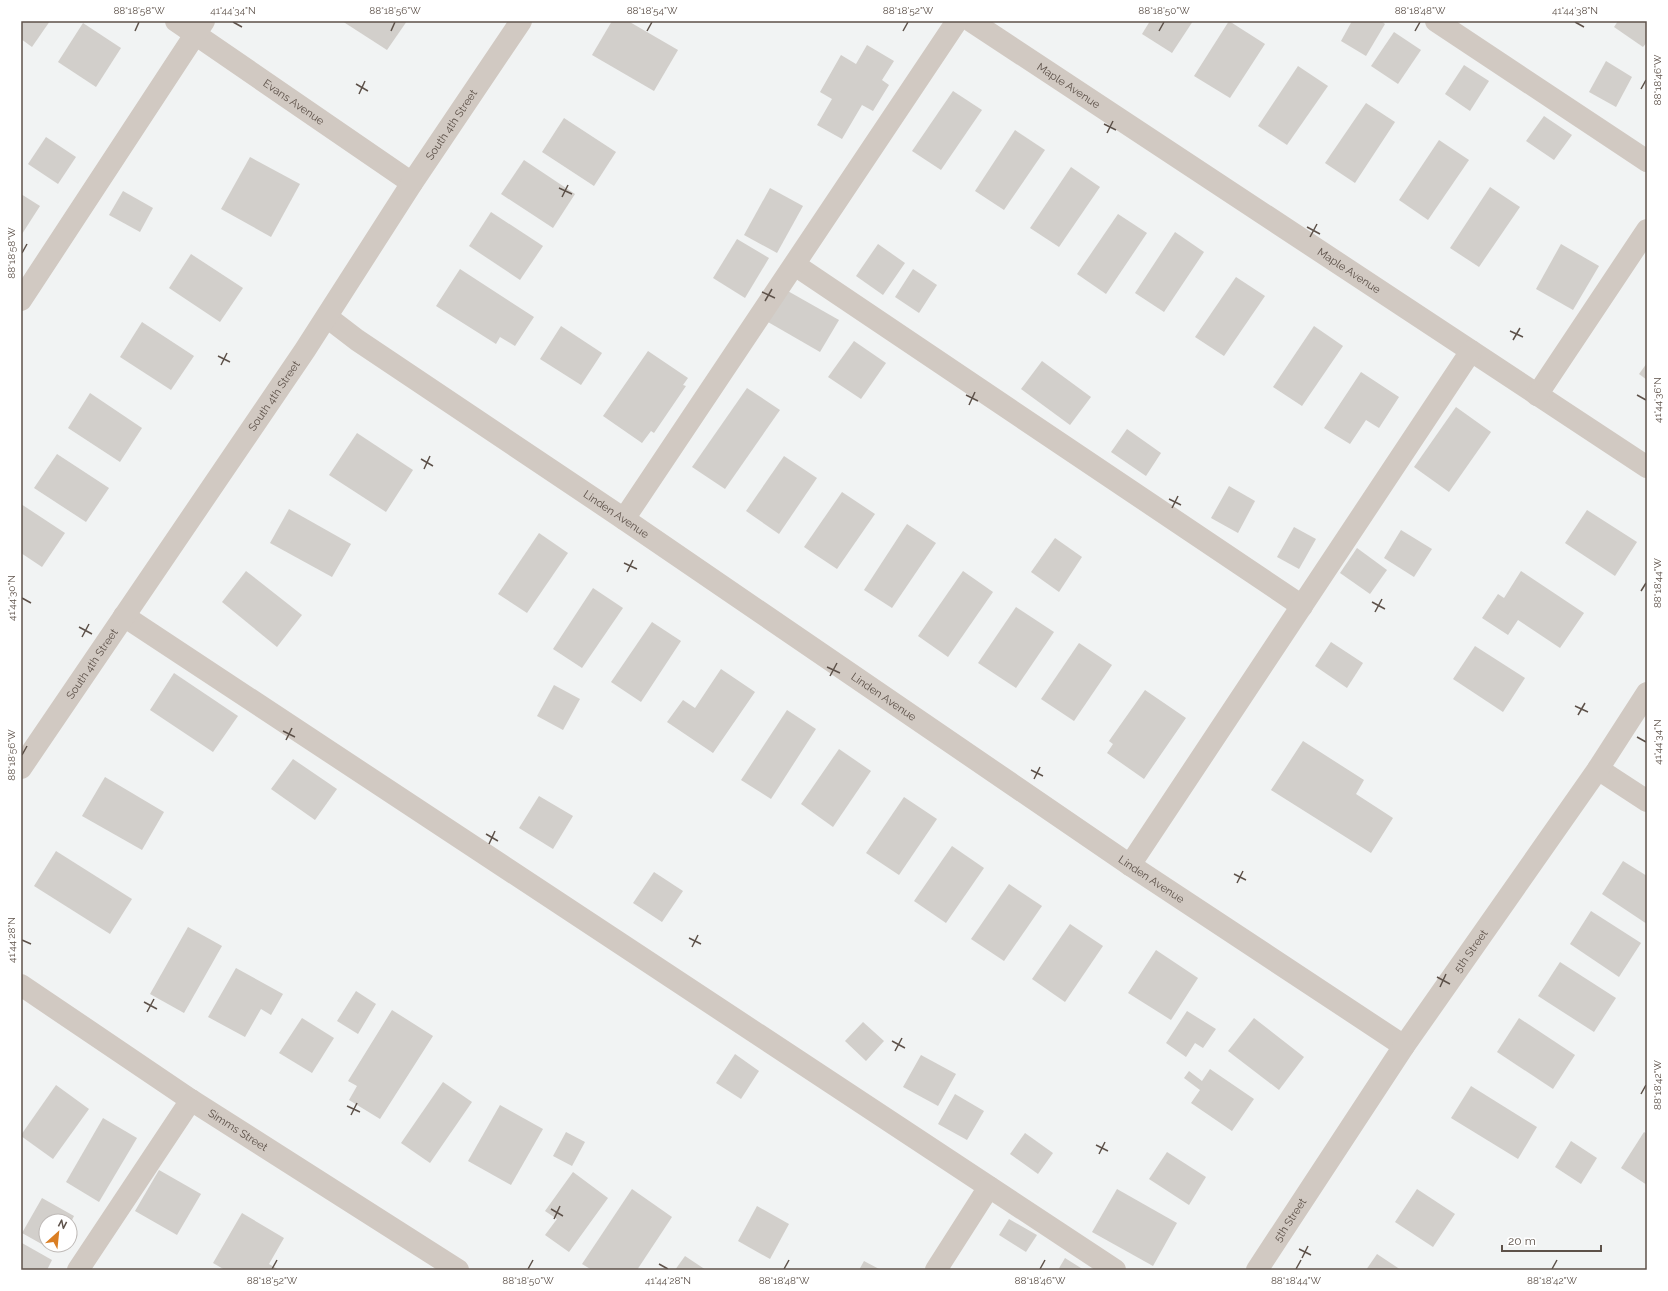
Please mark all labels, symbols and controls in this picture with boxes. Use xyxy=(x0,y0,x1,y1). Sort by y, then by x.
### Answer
text: 88°18'58"W xyxy=(113,5,165,16)
text: 41°44'34"N xyxy=(210,5,256,16)
text: 88°18'56"W xyxy=(369,5,421,16)
text: 88°18'54"W xyxy=(627,5,678,16)
text: 88°18'52"W xyxy=(883,5,934,16)
text: 88°18'50"W xyxy=(1138,5,1190,16)
text: 88°18'48"W xyxy=(1395,5,1446,16)
text: 41°44'38"N xyxy=(1552,5,1598,16)
text: 88°18'46"W xyxy=(1652,54,1663,105)
street label: Maple Avenue xyxy=(1034,60,1103,112)
street label: Evans Avenue xyxy=(261,77,327,128)
street label: South 4th Street xyxy=(423,87,480,163)
text: 88°18'58"W xyxy=(6,227,17,279)
street label: Maple Avenue xyxy=(1315,245,1383,297)
street label: South 4th Street xyxy=(246,358,303,434)
text: 41°44'36"N xyxy=(1652,377,1663,423)
street label: Linden Avenue xyxy=(581,488,652,541)
text: 88°18'44"W xyxy=(1652,557,1663,608)
text: 41°44'30"N xyxy=(6,575,17,621)
street label: South 4th Street xyxy=(64,626,121,702)
street label: Linden Avenue xyxy=(848,670,919,724)
text: 41°44'34"N xyxy=(1652,719,1663,765)
text: 88°18'56"W xyxy=(6,729,17,781)
street label: Linden Avenue xyxy=(1116,853,1187,906)
text: 41°44'28"N xyxy=(6,917,17,963)
street label: 5th Street xyxy=(1451,927,1491,975)
text: 88°18'42"W xyxy=(1652,1059,1663,1110)
street label: Simms Street xyxy=(206,1107,270,1154)
street label: 5th Street xyxy=(1271,1196,1310,1244)
north arrow xyxy=(38,1213,78,1253)
text: N xyxy=(56,1217,69,1232)
scale bar xyxy=(1502,1227,1601,1253)
text: 20 m xyxy=(1508,1234,1536,1248)
text: 88°18'52"W xyxy=(247,1275,298,1286)
text: 88°18'50"W xyxy=(502,1275,554,1286)
text: 41°44'28"N xyxy=(645,1275,691,1286)
text: 88°18'48"W xyxy=(759,1275,810,1286)
text: 88°18'46"W xyxy=(1015,1275,1066,1286)
text: 88°18'44"W xyxy=(1271,1275,1322,1286)
text: 88°18'42"W xyxy=(1527,1275,1578,1286)

